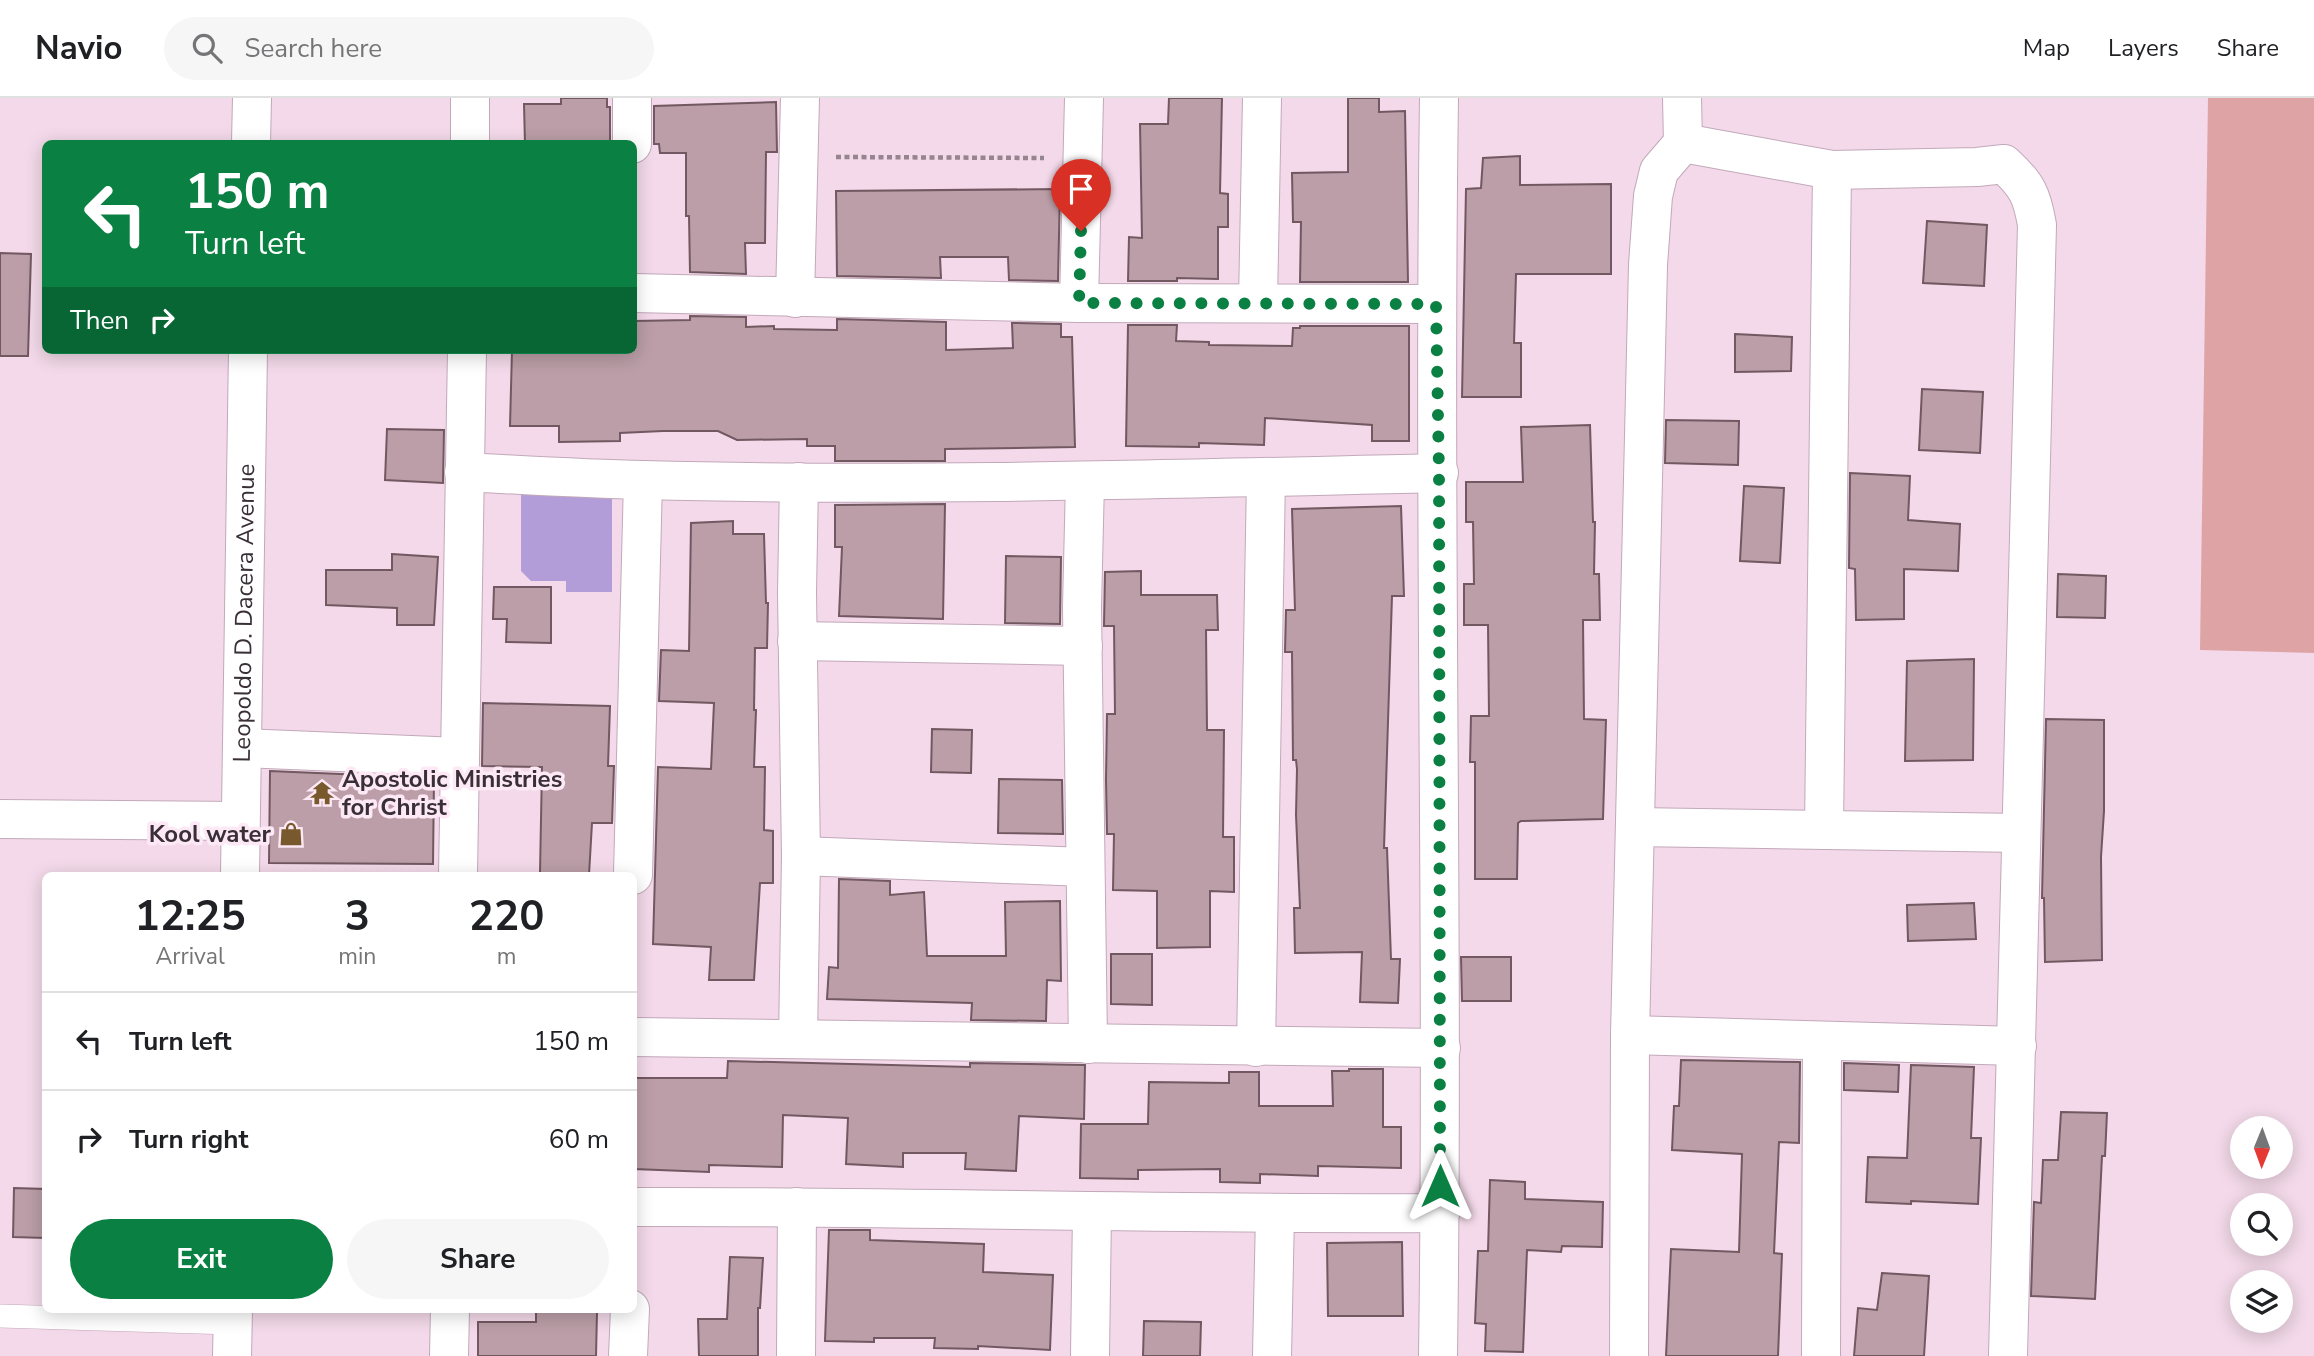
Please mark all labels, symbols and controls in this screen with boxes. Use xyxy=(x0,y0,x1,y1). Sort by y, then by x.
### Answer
search box xyxy=(164,17,654,80)
text: Navio xyxy=(35,26,122,71)
icon: search xyxy=(188,29,226,67)
text: Search here xyxy=(244,31,382,66)
text: Map xyxy=(2023,32,2070,64)
text: Layers xyxy=(2108,32,2179,64)
text: Share xyxy=(2217,32,2279,64)
text: 150 m xyxy=(185,158,329,225)
pin xyxy=(1051,159,1111,231)
icon: left xyxy=(70,168,161,259)
icon: arrive xyxy=(1062,170,1100,208)
text: Turn left xyxy=(185,222,305,265)
icon: right xyxy=(143,301,181,339)
text: Then xyxy=(70,303,129,338)
street label: Leopoldo D. Dacera Avenue xyxy=(226,463,262,763)
place label: Apostolic Ministries for Christ xyxy=(342,763,562,823)
temple icon: Apostolic Ministries for Christ xyxy=(308,779,336,807)
place label: Kool water xyxy=(149,818,272,850)
shop icon: Kool water xyxy=(277,820,305,848)
text: 12:25 xyxy=(135,888,246,945)
text: 3 xyxy=(345,888,370,945)
text: 220 xyxy=(469,888,544,945)
text: Arrival xyxy=(156,941,225,972)
text: min xyxy=(338,941,376,972)
text: m xyxy=(497,941,517,972)
icon: left xyxy=(70,1022,108,1060)
text: Turn left xyxy=(129,1024,232,1059)
text: 150 m xyxy=(533,1024,609,1059)
north arrow xyxy=(2230,1116,2292,1180)
map controls xyxy=(2230,1116,2293,1333)
icon: right xyxy=(70,1120,108,1158)
text: Turn right xyxy=(129,1122,248,1157)
text: 60 m xyxy=(549,1122,609,1157)
position arrow xyxy=(1403,1149,1477,1223)
button: search xyxy=(2230,1193,2293,1256)
button: Exit xyxy=(70,1219,333,1299)
button: Share xyxy=(347,1219,609,1299)
button: layers xyxy=(2230,1270,2293,1333)

